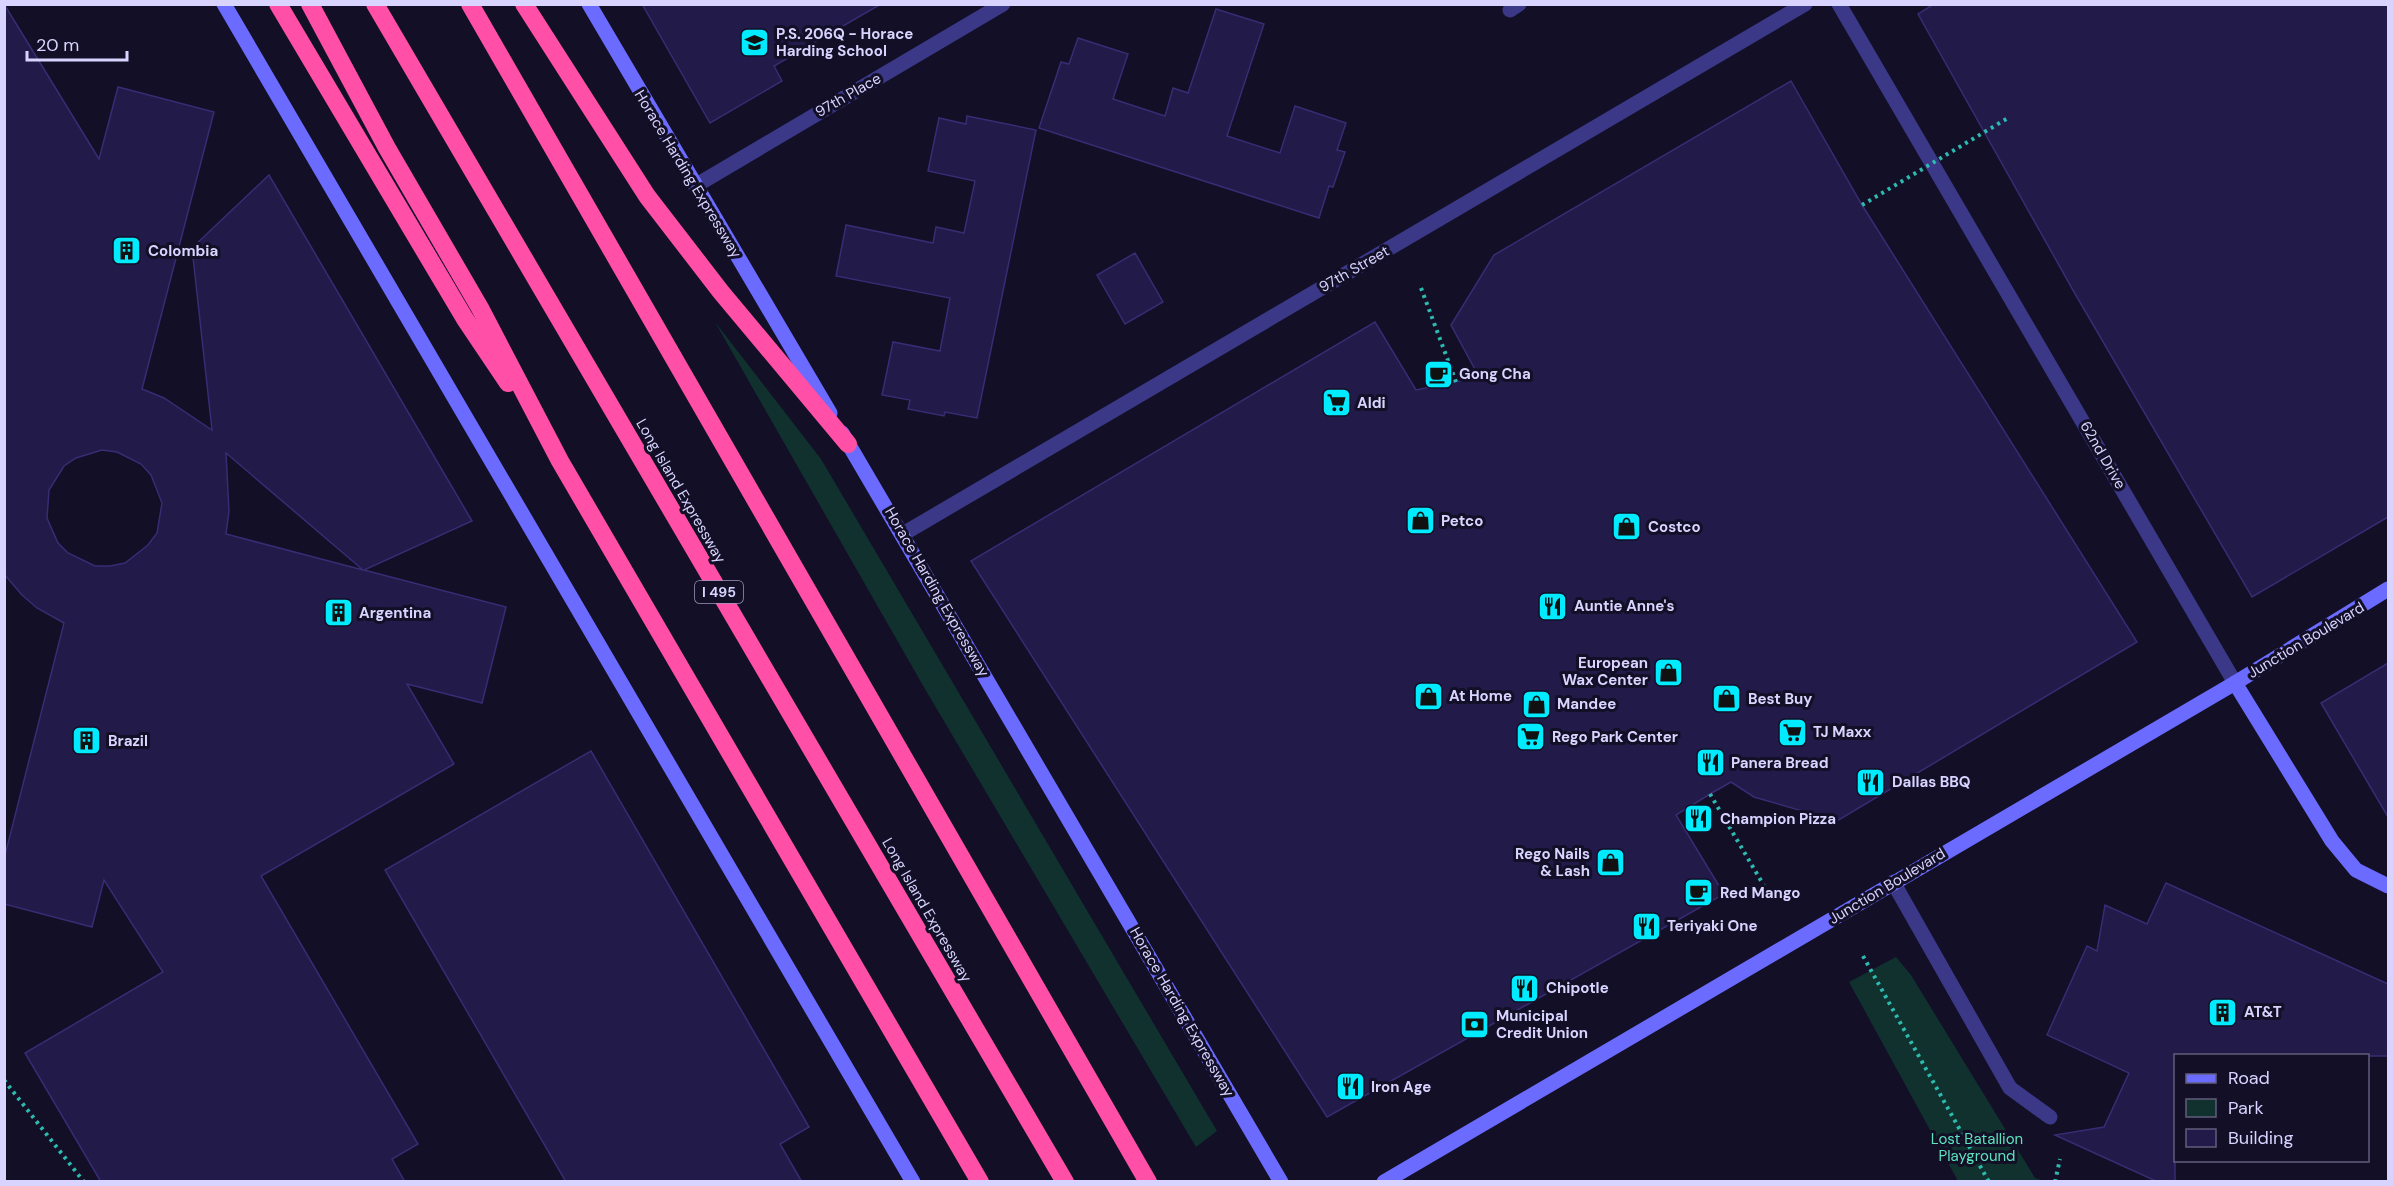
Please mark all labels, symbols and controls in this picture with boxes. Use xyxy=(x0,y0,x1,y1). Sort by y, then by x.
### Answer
scale bar xyxy=(27,24,128,62)
place label: P.S. 206Q - Horace Harding School xyxy=(776,24,913,61)
school or university icon: P.S. 206Q - Horace Harding School xyxy=(739,27,771,59)
text: 20 m xyxy=(36,33,79,57)
street label: 97th Place xyxy=(811,68,885,122)
street label: Horace Harding Expressway xyxy=(630,86,747,262)
building icon: Colombia xyxy=(111,235,143,267)
place label: Colombia xyxy=(148,241,218,261)
street label: 97th Street xyxy=(1315,241,1393,297)
cafe icon: Gong Cha xyxy=(1422,358,1454,390)
place label: Gong Cha xyxy=(1459,364,1531,384)
supermarket icon: Aldi xyxy=(1320,387,1352,419)
place label: Aldi xyxy=(1357,393,1386,413)
street label: Long Island Expressway xyxy=(632,415,731,567)
street label: 62nd Drive xyxy=(2076,417,2130,493)
street label: Horace Harding Expressway xyxy=(880,503,994,681)
shop icon: Petco xyxy=(1404,505,1436,537)
place label: Petco xyxy=(1441,511,1483,531)
shop icon: Costco xyxy=(1611,511,1643,543)
place label: Costco xyxy=(1648,517,1701,537)
road number: I 495 xyxy=(695,581,743,603)
restaurant icon: Auntie Anne's xyxy=(1537,590,1569,622)
place label: Auntie Anne's xyxy=(1574,596,1674,616)
building icon: Argentina xyxy=(322,597,354,629)
street label: Junction Boulevard xyxy=(2244,597,2368,683)
place label: Argentina xyxy=(359,603,431,623)
place label: European Wax Center xyxy=(1562,653,1648,690)
shop icon: European Wax Center xyxy=(1653,656,1685,688)
shop icon: At Home xyxy=(1412,680,1444,712)
shop icon: Best Buy xyxy=(1711,683,1743,715)
place label: At Home xyxy=(1449,686,1512,706)
shop icon: Mandee xyxy=(1520,688,1552,720)
place label: Best Buy xyxy=(1748,689,1812,709)
place label: Mandee xyxy=(1557,694,1616,714)
supermarket icon: TJ Maxx xyxy=(1776,716,1808,748)
supermarket icon: Rego Park Center xyxy=(1515,721,1547,753)
place label: TJ Maxx xyxy=(1813,722,1872,742)
building icon: Brazil xyxy=(71,725,103,757)
place label: Rego Park Center xyxy=(1552,727,1678,747)
place label: Brazil xyxy=(108,731,148,751)
restaurant icon: Panera Bread xyxy=(1694,747,1726,779)
place label: Panera Bread xyxy=(1731,753,1828,773)
restaurant icon: Dallas BBQ xyxy=(1855,766,1887,798)
place label: Dallas BBQ xyxy=(1892,772,1971,792)
restaurant icon: Champion Pizza xyxy=(1683,803,1715,835)
place label: Champion Pizza xyxy=(1720,809,1836,829)
street label: Long Island Expressway xyxy=(878,834,977,986)
street label: Junction Boulevard xyxy=(1825,843,1949,929)
place label: Rego Nails & Lash xyxy=(1515,844,1590,881)
shop icon: Rego Nails & Lash xyxy=(1595,847,1627,879)
cafe icon: Red Mango xyxy=(1683,877,1715,909)
place label: Red Mango xyxy=(1720,883,1801,903)
restaurant icon: Teriyaki One xyxy=(1630,910,1662,942)
place label: Teriyaki One xyxy=(1667,916,1757,936)
street label: Horace Harding Expressway xyxy=(1125,923,1239,1101)
restaurant icon: Chipotle xyxy=(1509,972,1541,1004)
place label: Chipotle xyxy=(1546,978,1609,998)
building icon: AT&T xyxy=(2207,996,2239,1028)
place label: AT&T xyxy=(2244,1002,2282,1022)
place label: Municipal Credit Union xyxy=(1496,1006,1588,1043)
bank icon: Municipal Credit Union xyxy=(1459,1009,1491,1041)
legend xyxy=(2174,1054,2369,1162)
text: Road xyxy=(2228,1066,2270,1090)
restaurant icon: Iron Age xyxy=(1334,1071,1366,1103)
place label: Iron Age xyxy=(1371,1077,1431,1097)
text: Park xyxy=(2228,1096,2264,1120)
text: Building xyxy=(2228,1126,2293,1150)
park label: Lost Batallion Playground xyxy=(1931,1129,2023,1166)

